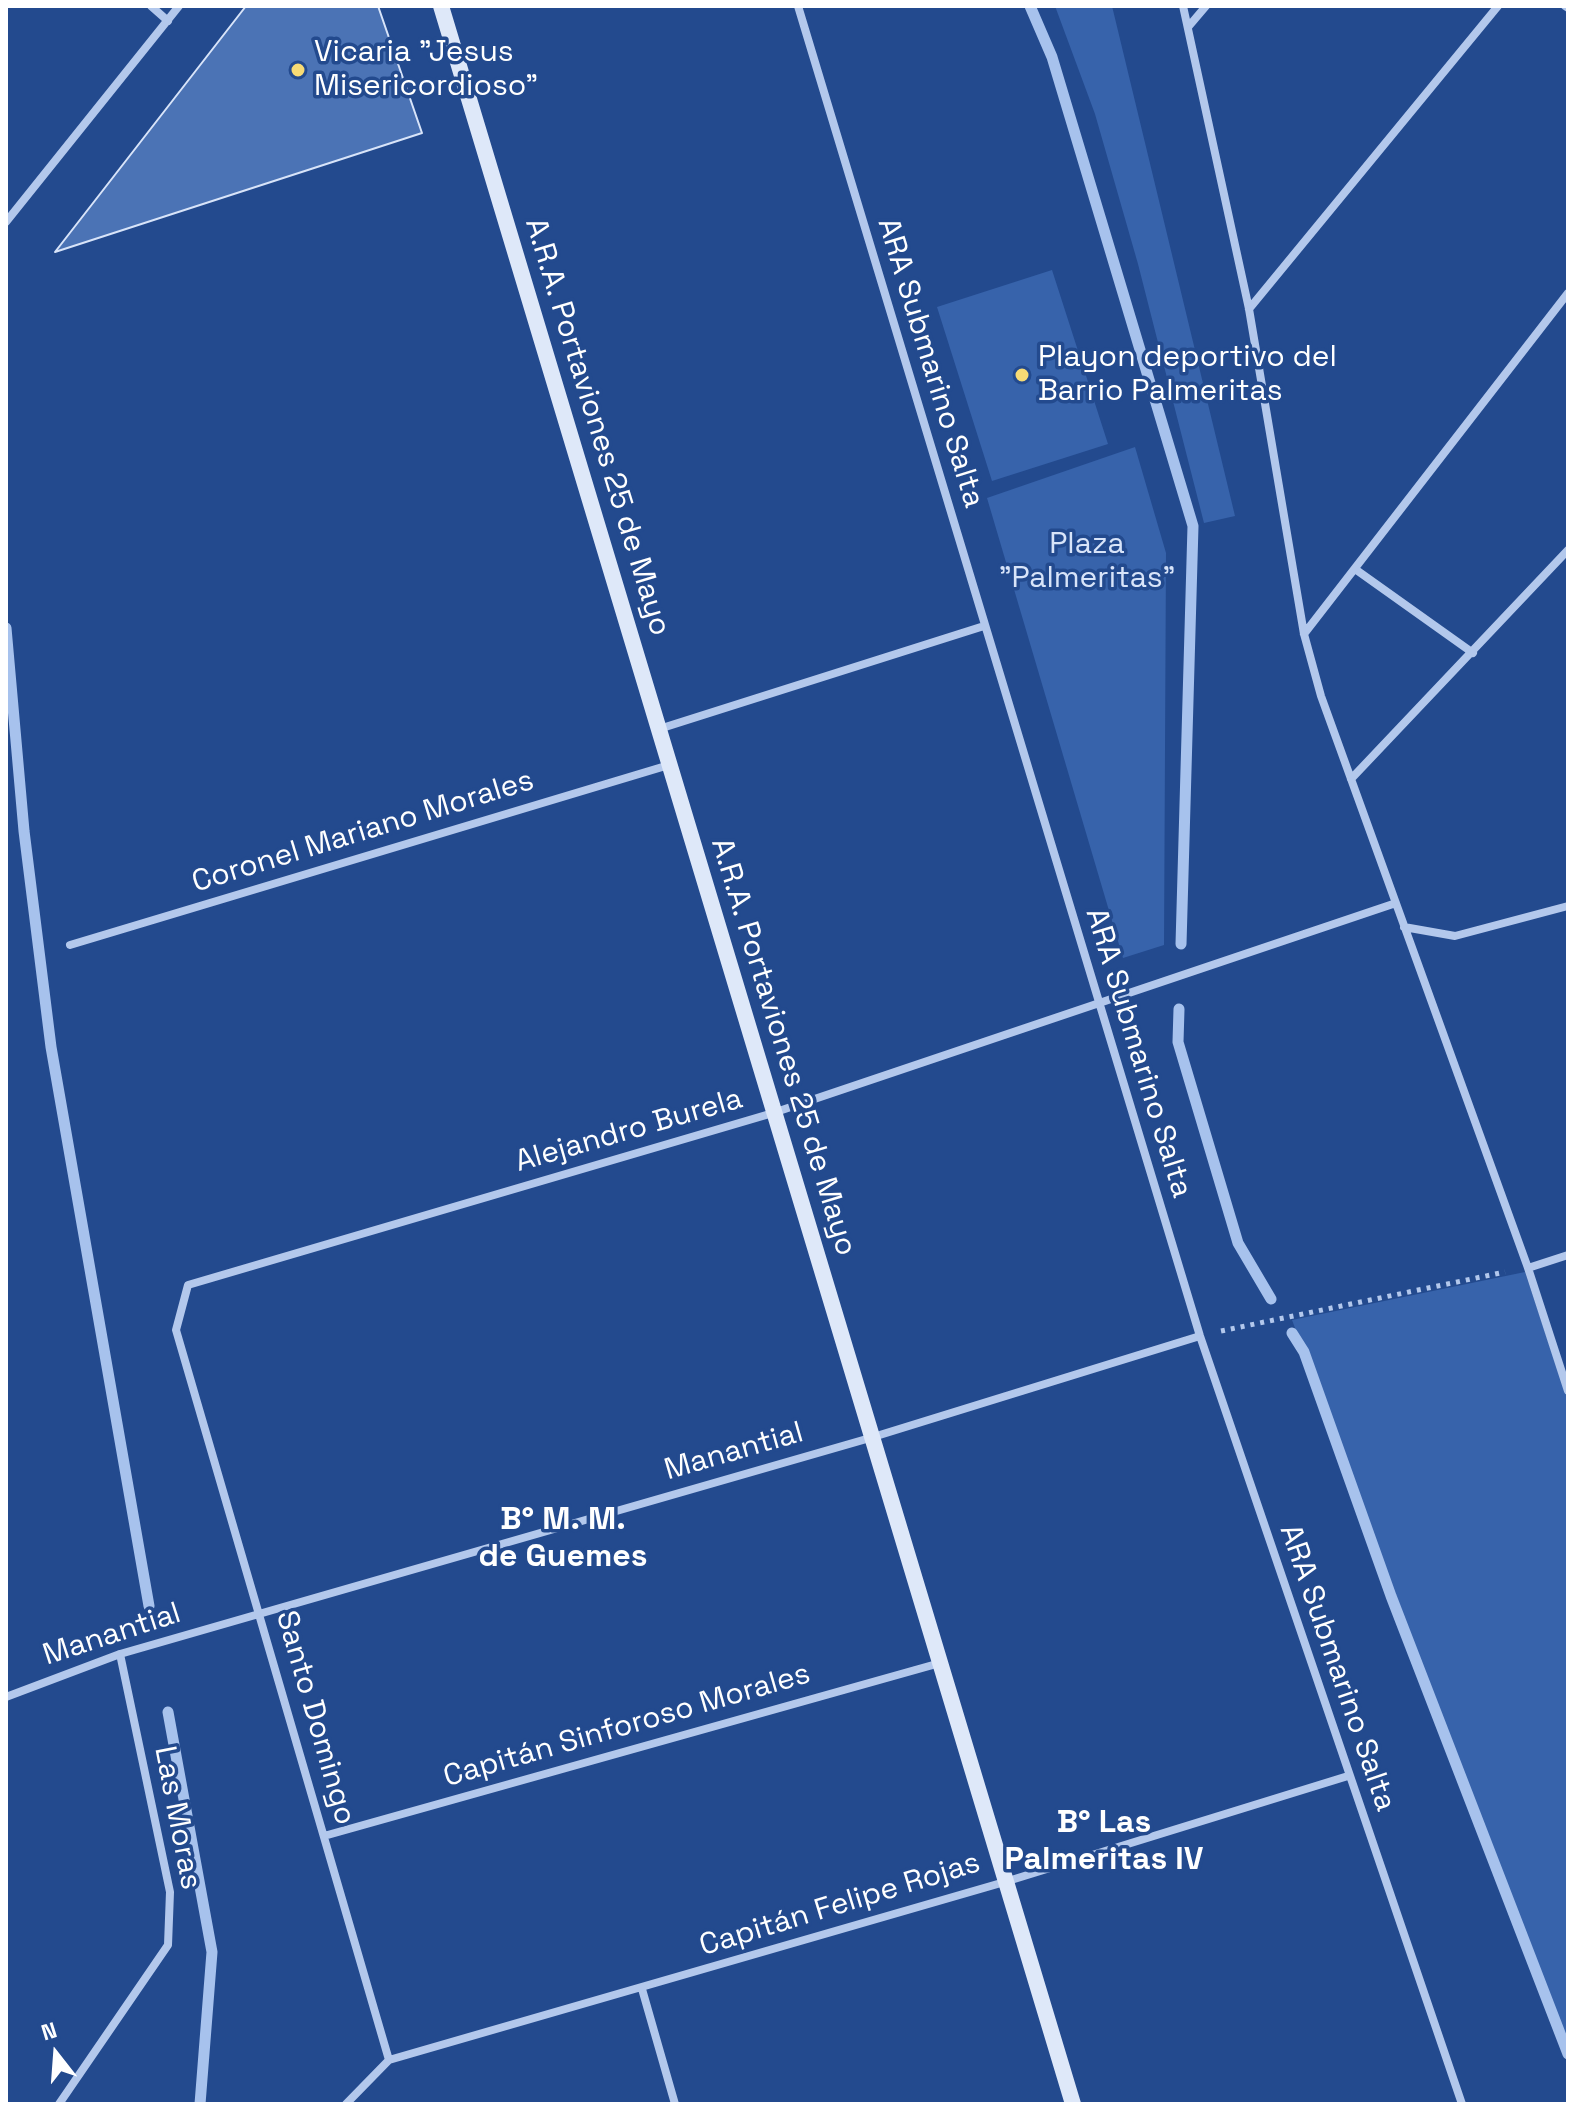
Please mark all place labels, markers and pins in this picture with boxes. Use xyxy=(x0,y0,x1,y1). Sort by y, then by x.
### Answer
place label: Vicaria "Jesus Misericordioso" xyxy=(314,35,538,106)
marker: Vicaria "Jesus Misericordioso" xyxy=(289,61,307,79)
place label: Playon deportivo del Barrio Palmeritas xyxy=(1038,340,1337,410)
marker: Playon deportivo del Barrio Palmeritas xyxy=(1013,366,1031,384)

